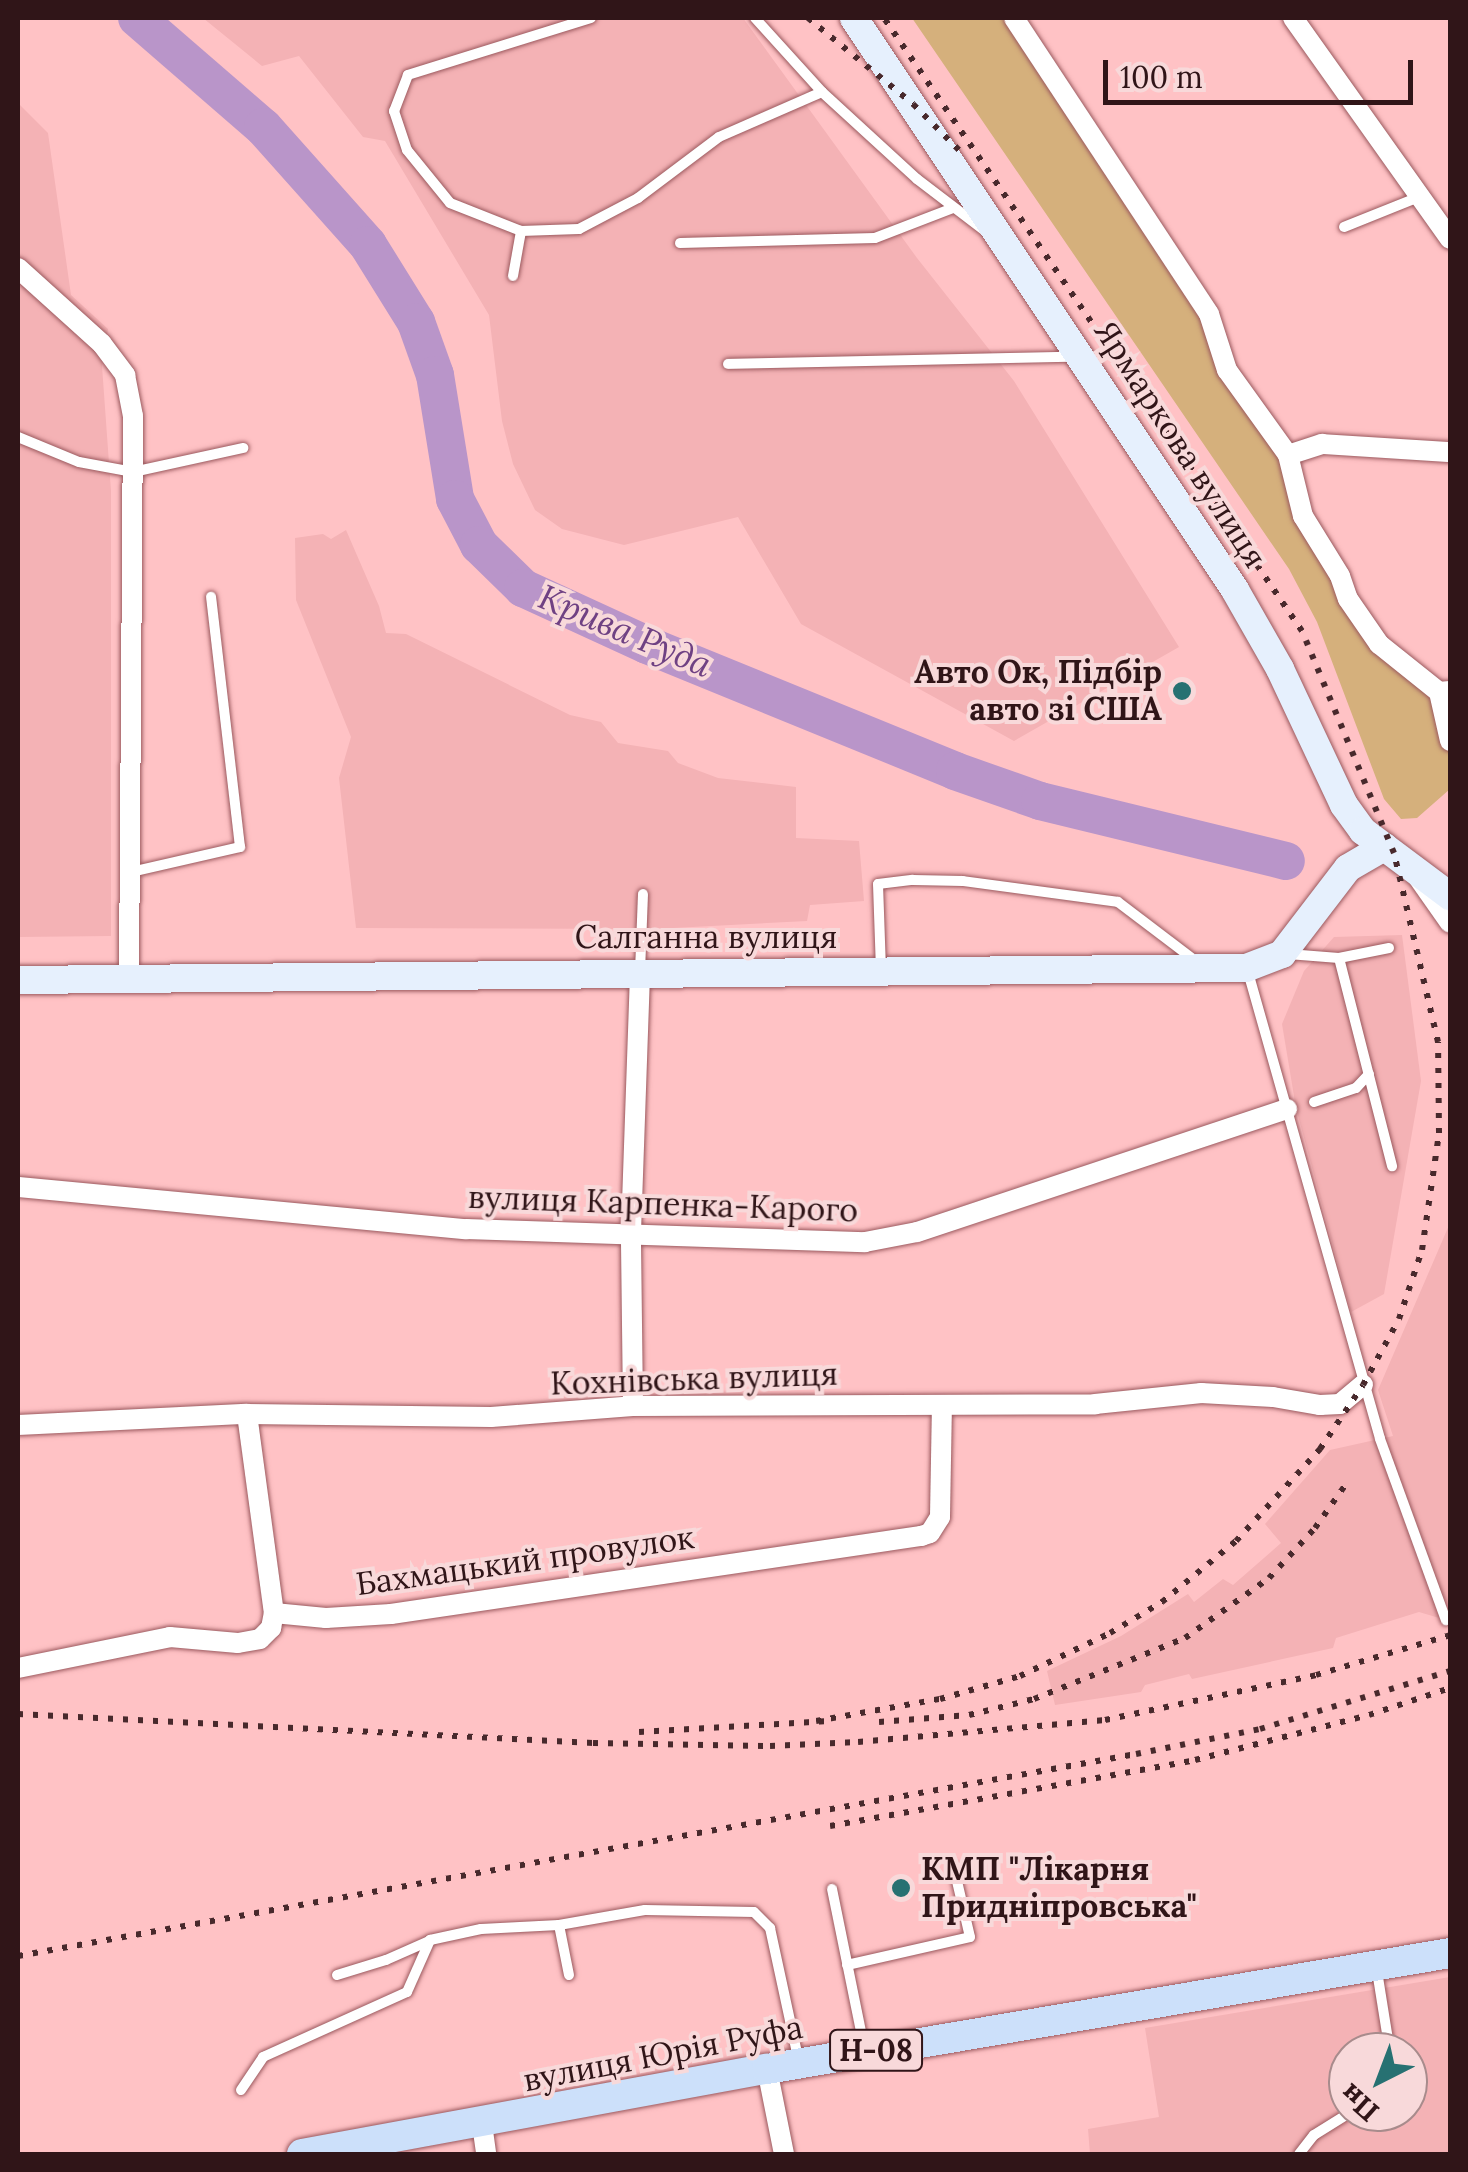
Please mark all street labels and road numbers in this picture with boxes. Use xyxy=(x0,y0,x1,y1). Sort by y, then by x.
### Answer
street label: Ярмаркова вулиця xyxy=(1086,313,1274,575)
street label: Салганна вулиця xyxy=(575,918,837,956)
street label: вулиця Карпенка-Карого xyxy=(467,1178,859,1230)
street label: Кохнівська вулиця xyxy=(550,1355,838,1403)
street label: Бахмацький провулок xyxy=(353,1518,697,1604)
street label: вулиця Юрія Руфа xyxy=(520,2008,806,2100)
road number: Н-08 xyxy=(828,2025,924,2075)

